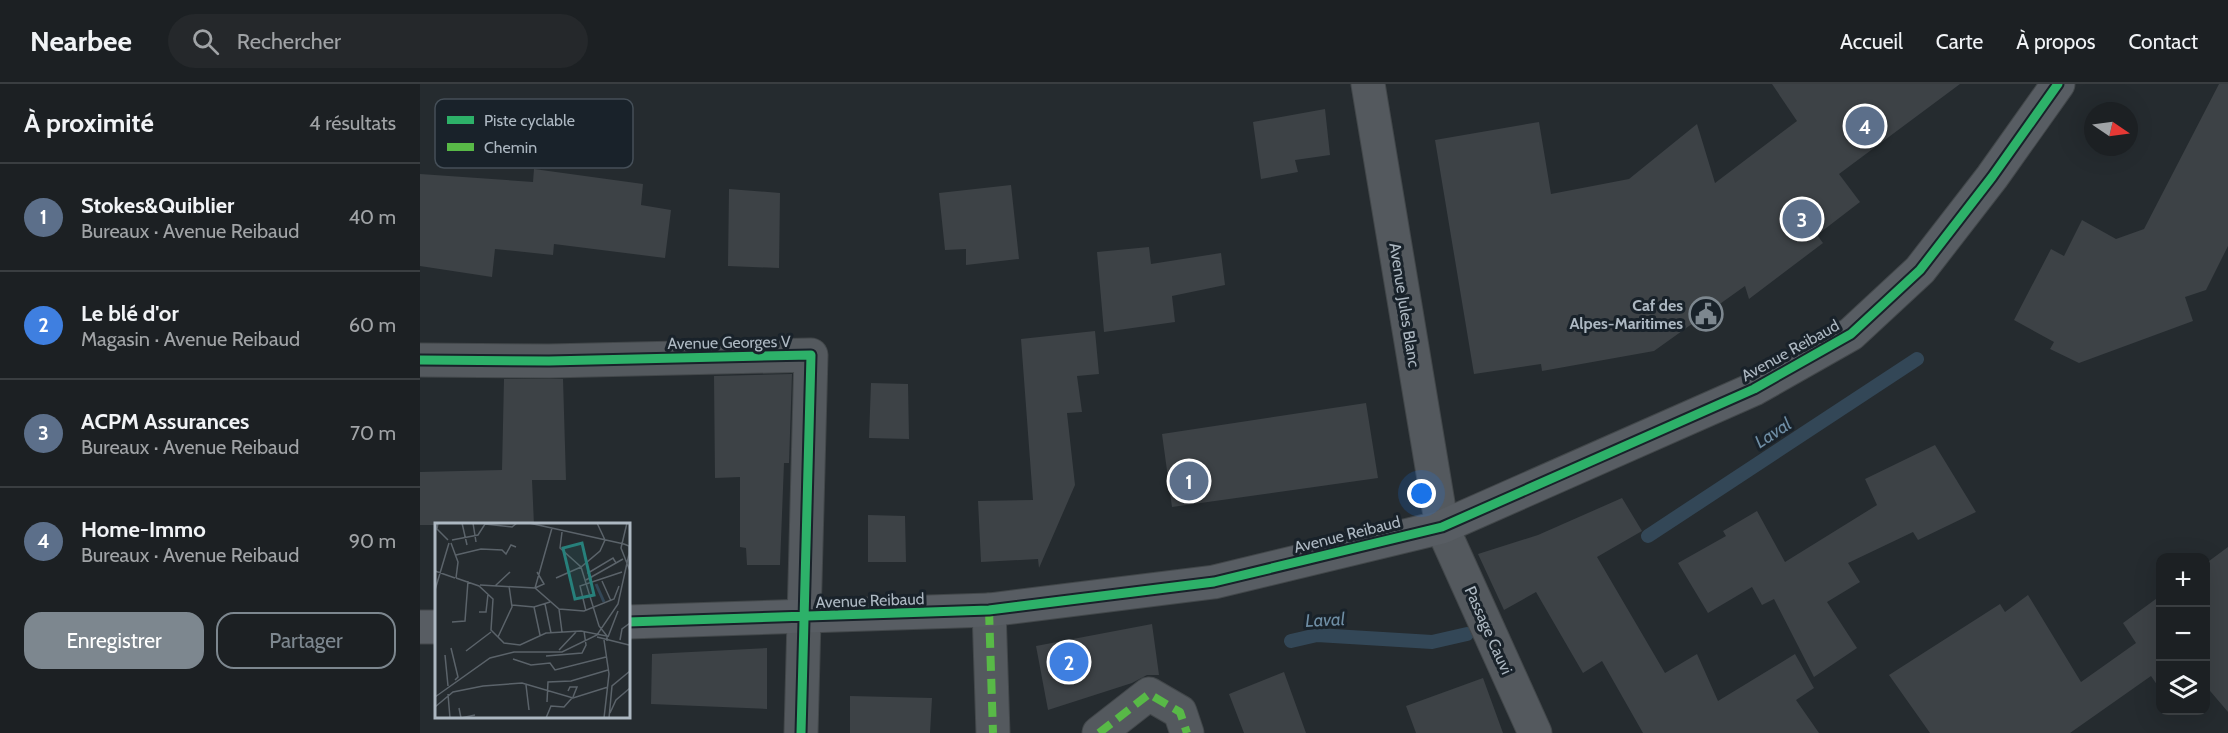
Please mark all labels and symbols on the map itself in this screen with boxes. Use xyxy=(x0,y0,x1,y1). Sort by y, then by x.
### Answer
legend xyxy=(435,99,633,168)
north arrow xyxy=(2084,102,2138,156)
pin: 4 xyxy=(1846,104,1884,148)
text: Piste cyclable xyxy=(484,111,575,130)
text: Chemin xyxy=(484,138,537,157)
pin: 3 xyxy=(1782,196,1822,242)
street label: Avenue Jules Blanc xyxy=(1385,241,1424,369)
place label: Caf des Alpes-Maritimes xyxy=(1570,296,1683,333)
public building icon: Caf des Alpes-Maritimes xyxy=(1688,296,1724,332)
street label: Avenue Reibaud xyxy=(1738,316,1843,385)
street label: Avenue Georges V xyxy=(667,332,791,353)
water label: Laval xyxy=(1750,413,1796,453)
pin: 1 xyxy=(1170,458,1208,504)
your location xyxy=(1407,479,1436,508)
street label: Avenue Reibaud xyxy=(1292,512,1402,557)
inset map xyxy=(435,523,630,718)
street label: Passage Cauvi xyxy=(1461,583,1516,677)
street label: Avenue Reibaud xyxy=(815,589,925,612)
water label: Laval xyxy=(1305,608,1346,632)
pin: 2 xyxy=(1050,640,1088,684)

